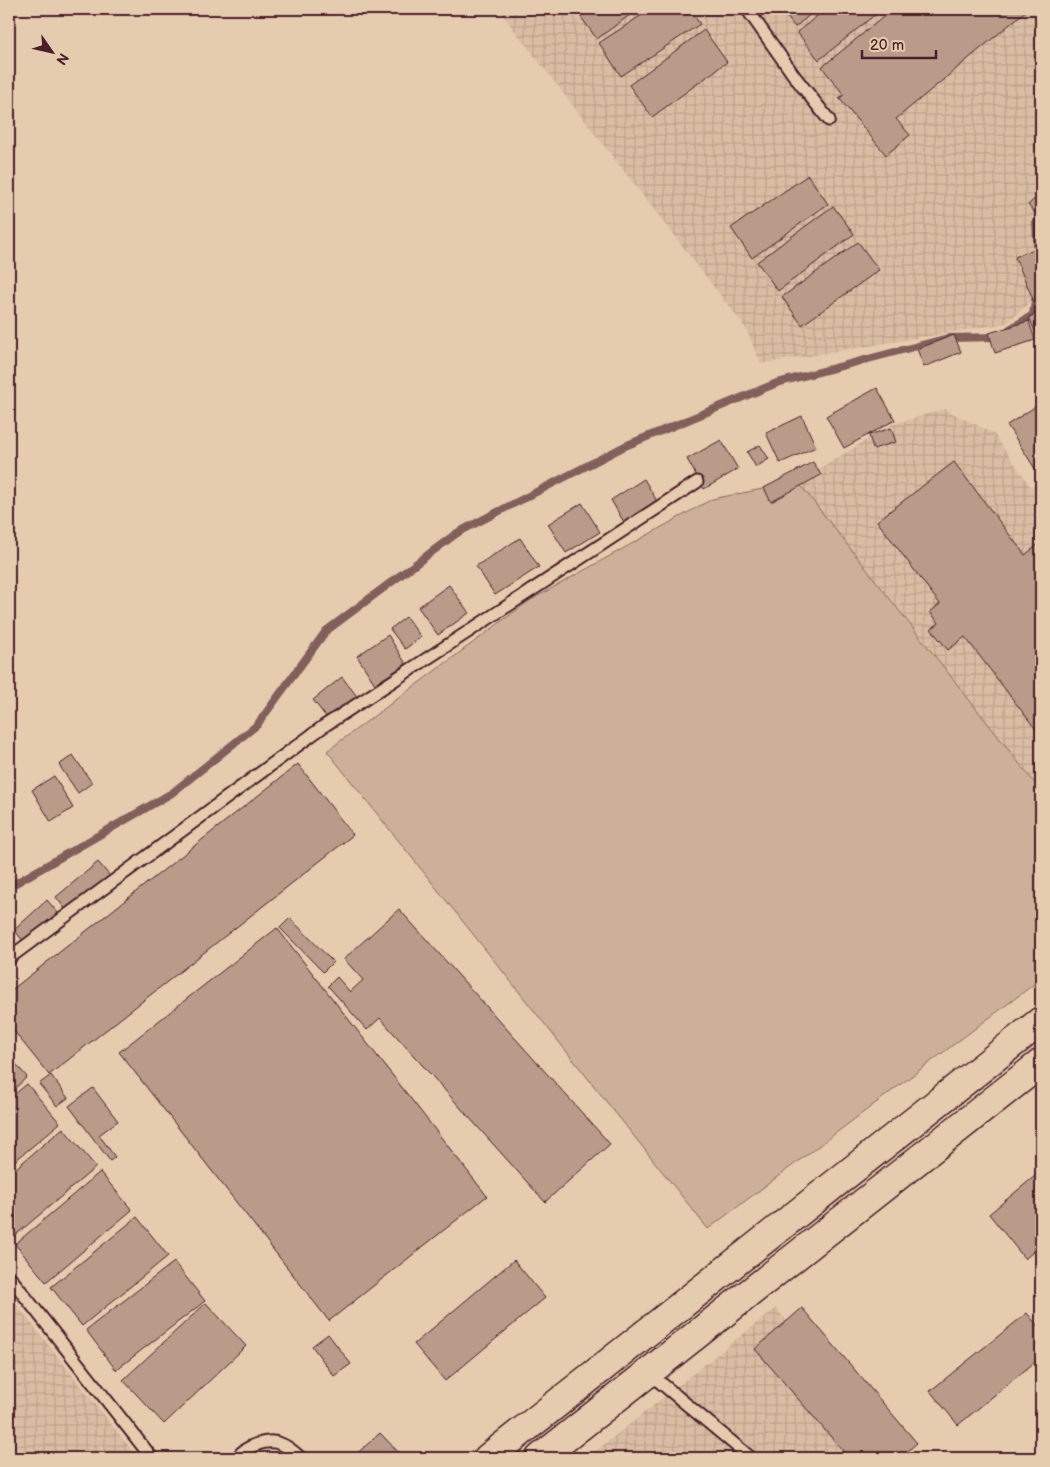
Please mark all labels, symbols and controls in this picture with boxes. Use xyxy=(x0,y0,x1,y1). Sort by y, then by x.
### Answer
north arrow xyxy=(28,28,78,78)
scale bar xyxy=(862,28,936,60)
text: 20 m xyxy=(870,36,904,55)
text: N xyxy=(52,50,72,68)

